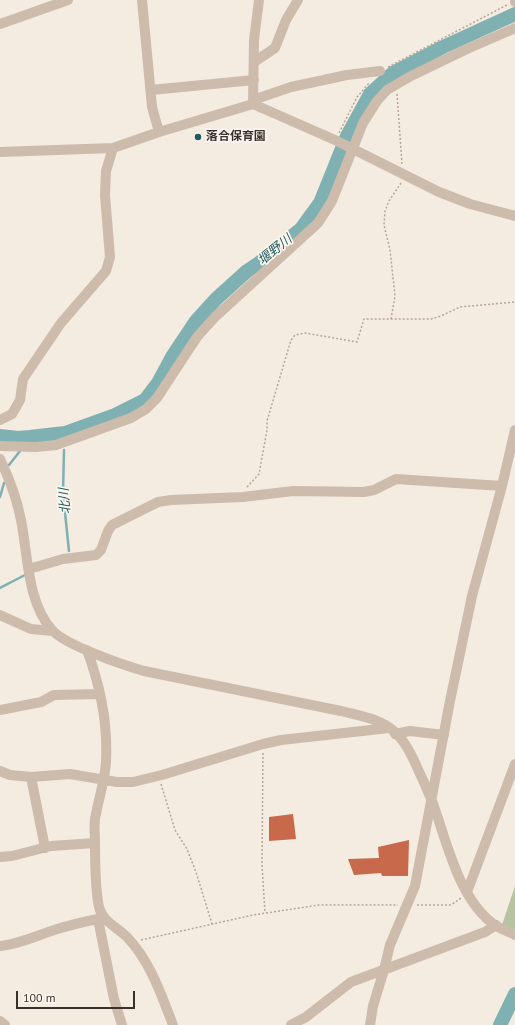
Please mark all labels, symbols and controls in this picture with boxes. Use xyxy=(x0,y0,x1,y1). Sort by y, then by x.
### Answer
place label: 落合保育園 xyxy=(206,130,266,144)
marker: 落合保育園 xyxy=(193,132,203,142)
water label: 堰野川 xyxy=(255,232,295,268)
water label: 北川 xyxy=(56,487,74,515)
scale bar xyxy=(18,983,137,1009)
text: 100 m xyxy=(23,990,56,1005)

